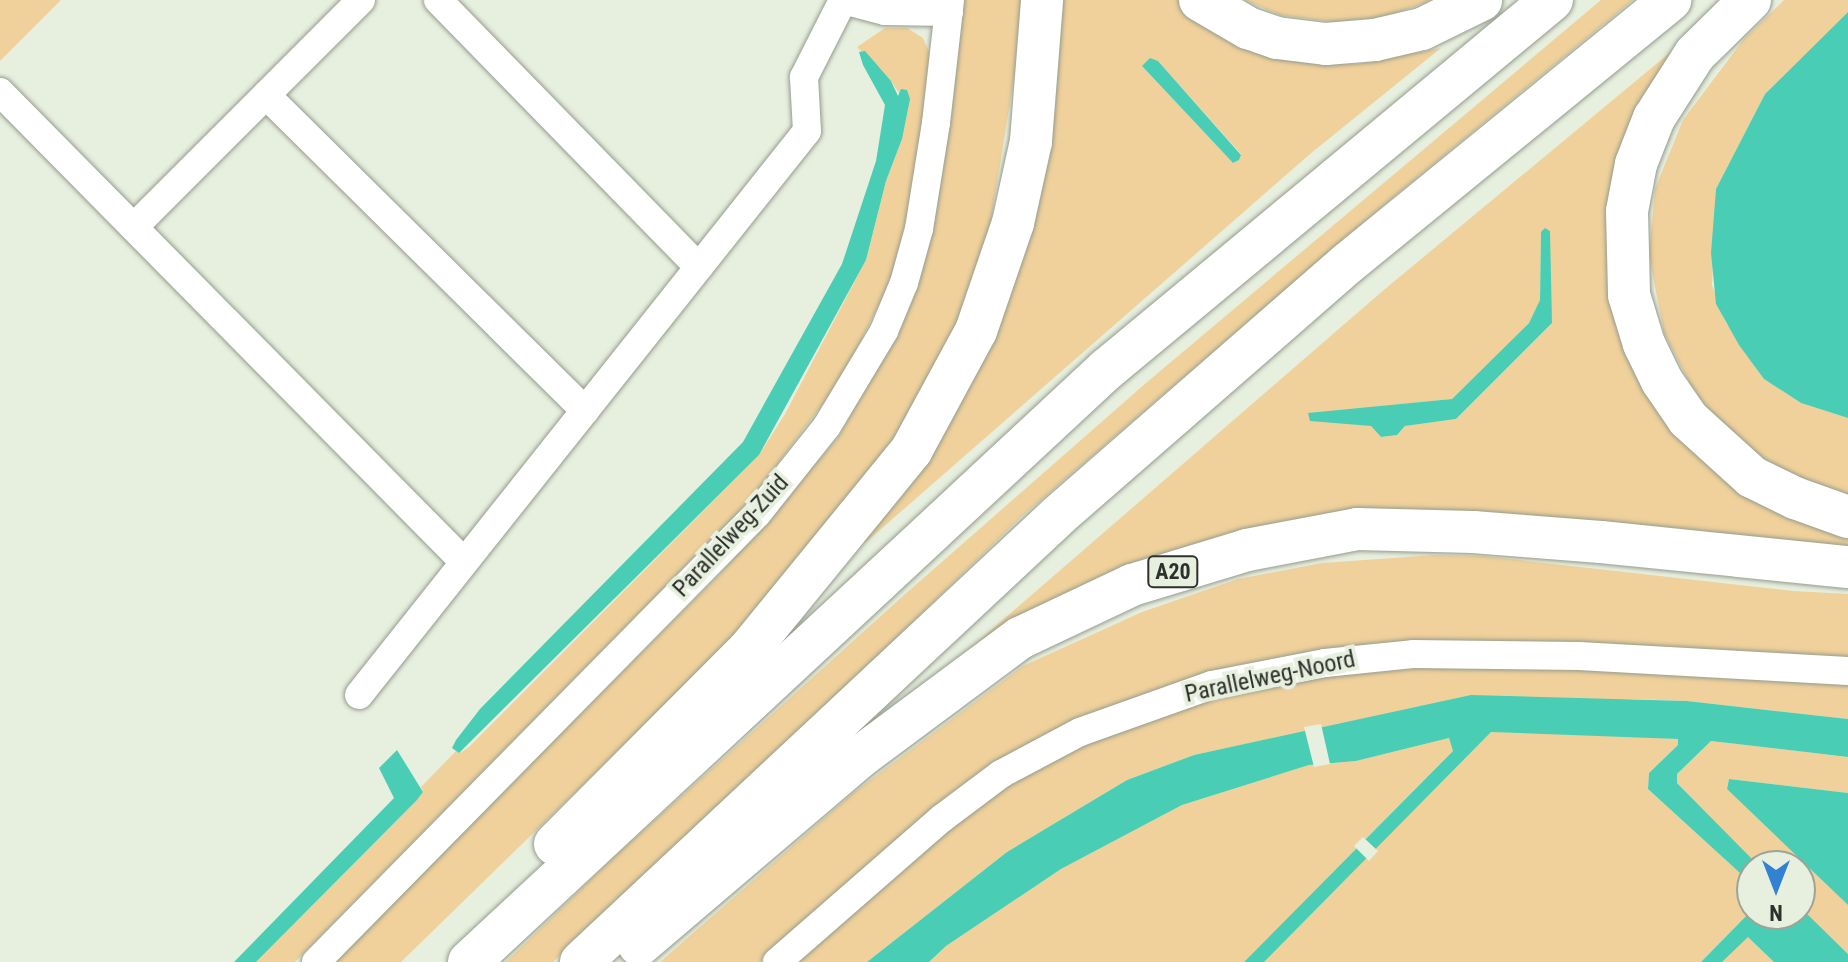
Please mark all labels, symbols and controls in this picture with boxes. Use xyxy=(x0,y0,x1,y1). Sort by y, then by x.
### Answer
street label: Parallelweg-Zuid xyxy=(667,469,795,603)
road number: A20 xyxy=(1147,554,1199,590)
street label: Parallelweg-Noord xyxy=(1182,645,1358,709)
north arrow xyxy=(1736,850,1816,930)
text: N xyxy=(1769,900,1783,925)

